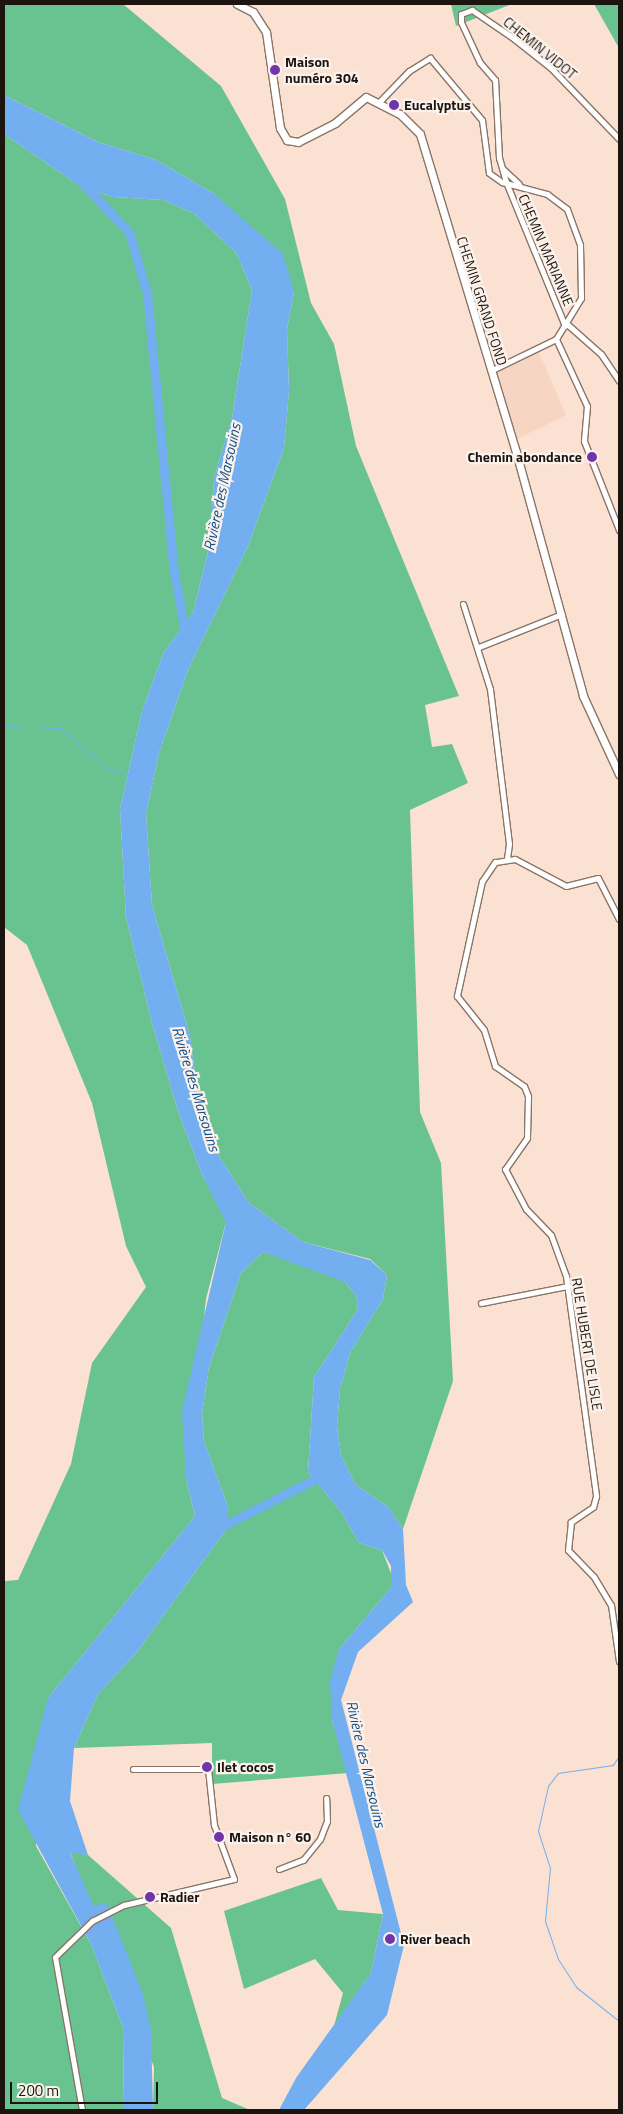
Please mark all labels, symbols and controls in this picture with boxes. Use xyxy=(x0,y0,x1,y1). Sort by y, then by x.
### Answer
street label: CHEMIN VIDOT xyxy=(500,13,580,83)
place label: Maison numéro 304 xyxy=(285,54,359,86)
marker: Maison numéro 304 xyxy=(269,64,281,76)
place label: Eucalyptus xyxy=(404,97,471,113)
marker: Eucalyptus xyxy=(388,99,400,111)
street label: CHEMIN MARIANNE xyxy=(515,192,577,308)
street label: CHEMIN GRAND FOND xyxy=(453,234,511,368)
water label: Rivière des Marsouins xyxy=(200,422,244,552)
place label: Chemin abondance xyxy=(467,449,582,465)
marker: Chemin abondance xyxy=(586,451,598,463)
water label: Rivière des Marsouins xyxy=(168,1024,224,1154)
street label: RUE HUBERT DE LISLE xyxy=(568,1276,606,1412)
water label: Rivière des Marsouins xyxy=(343,1699,389,1829)
place label: Ilet cocos xyxy=(217,1759,274,1775)
marker: Ilet cocos xyxy=(201,1761,213,1773)
place label: Maison n° 60 xyxy=(229,1829,311,1845)
marker: Maison n° 60 xyxy=(213,1831,225,1843)
place label: Radier xyxy=(160,1889,199,1905)
marker: Radier xyxy=(144,1891,156,1903)
place label: River beach xyxy=(400,1931,470,1947)
marker: River beach xyxy=(384,1933,396,1945)
scale bar xyxy=(12,2072,160,2104)
text: 200 m xyxy=(18,2079,59,2102)

